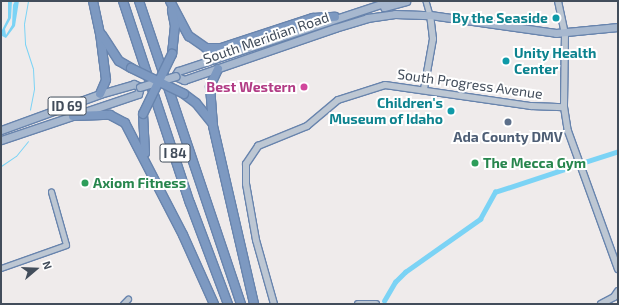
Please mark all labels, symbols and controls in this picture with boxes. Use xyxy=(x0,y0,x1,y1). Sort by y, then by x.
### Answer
street label: South Meridian Road xyxy=(201,9,331,67)
place label: By the Seaside xyxy=(451,10,548,26)
marker: By the Seaside xyxy=(551,13,561,23)
place label: Unity Health Center xyxy=(514,45,597,78)
marker: Unity Health Center xyxy=(501,56,511,66)
street label: South Progress Avenue xyxy=(396,65,544,103)
place label: Best Western xyxy=(206,79,296,95)
marker: Best Western xyxy=(299,82,309,92)
road number: ID 69 xyxy=(47,95,87,117)
place label: Children's Museum of Idaho xyxy=(329,95,443,128)
marker: Children's Museum of Idaho xyxy=(446,106,456,116)
marker: Ada County DMV xyxy=(503,117,513,127)
place label: Ada County DMV xyxy=(453,129,563,145)
road number: I 84 xyxy=(159,142,191,164)
place label: The Mecca Gym xyxy=(483,155,586,171)
marker: The Mecca Gym xyxy=(470,158,480,168)
place label: Axiom Fitness xyxy=(93,175,186,191)
marker: Axiom Fitness xyxy=(80,178,90,188)
north arrow xyxy=(16,249,56,289)
text: N xyxy=(40,259,55,271)

